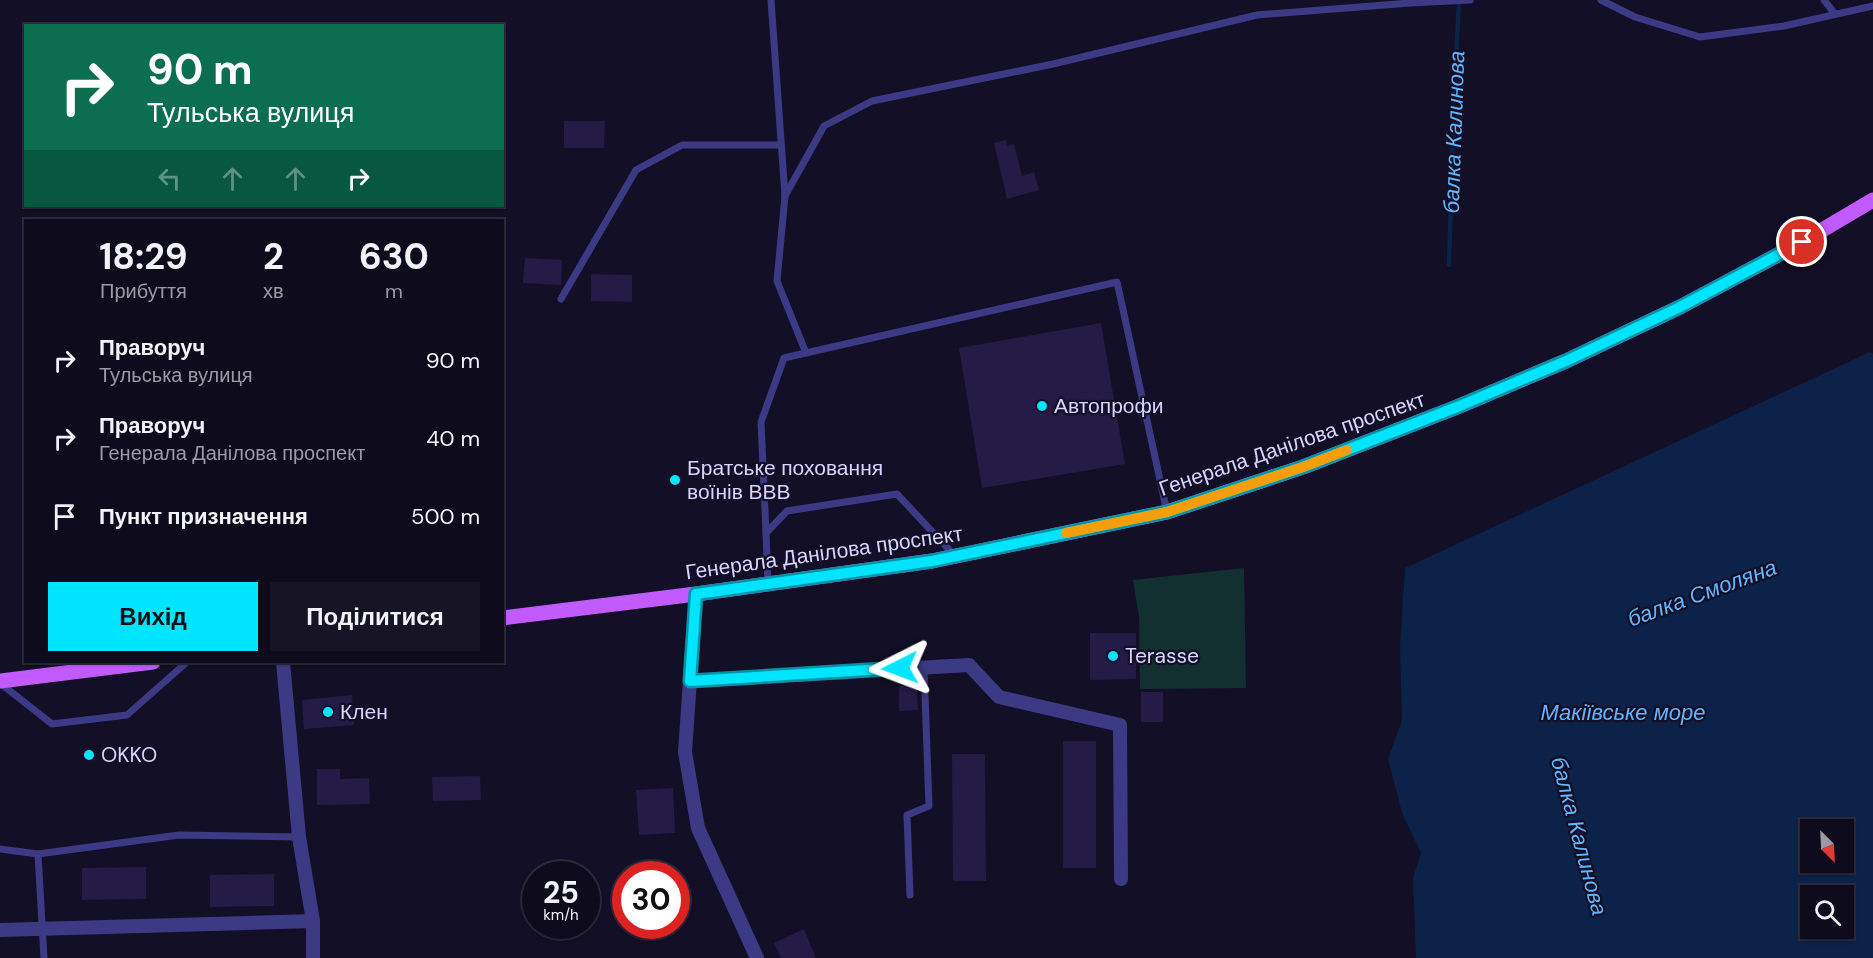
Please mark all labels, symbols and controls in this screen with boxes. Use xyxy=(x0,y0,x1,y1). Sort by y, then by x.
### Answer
text: 90 m xyxy=(147,42,253,97)
icon: right xyxy=(48,48,126,126)
water label: балка Калинова xyxy=(1437,50,1471,214)
text: Тульська вулиця xyxy=(147,95,354,130)
icon: left xyxy=(153,162,186,195)
icon: ahead xyxy=(216,162,249,195)
icon: ahead xyxy=(279,162,312,195)
icon: right xyxy=(342,162,375,195)
pin xyxy=(1776,216,1827,267)
icon: arrive xyxy=(1785,225,1818,258)
text: 18:29 xyxy=(99,233,188,280)
text: 2 xyxy=(263,233,284,280)
text: 630 xyxy=(359,233,429,280)
text: Прибуття xyxy=(100,278,187,304)
text: хв xyxy=(263,278,284,304)
text: m xyxy=(385,278,403,304)
text: Праворуч xyxy=(99,333,205,362)
icon: right xyxy=(48,344,81,377)
text: 90 m xyxy=(426,346,480,375)
text: Тульська вулиця xyxy=(99,362,253,388)
street label: Генерала Данілова проспект xyxy=(1155,385,1429,503)
place label: Автопрофи xyxy=(1054,392,1164,420)
marker: Автопрофи xyxy=(1035,399,1049,413)
text: Праворуч xyxy=(99,411,205,440)
icon: right xyxy=(48,422,81,455)
text: 40 m xyxy=(426,424,480,453)
text: Генерала Данілова проспект xyxy=(99,440,365,466)
place label: Братське поховання воїнів ВВВ xyxy=(687,454,883,506)
marker: Братське поховання воїнів ВВВ xyxy=(668,473,682,487)
icon: arrive xyxy=(48,500,81,533)
text: Пункт призначення xyxy=(99,502,308,531)
text: 500 m xyxy=(411,502,480,531)
street label: Генерала Данілова проспект xyxy=(684,520,965,586)
water label: балка Смоляна xyxy=(1623,553,1781,633)
button: Вихід xyxy=(48,582,258,651)
button: Поділитися xyxy=(270,582,480,651)
position arrow xyxy=(868,636,932,700)
place label: Terasse xyxy=(1125,642,1199,670)
marker: Terasse xyxy=(1106,649,1120,663)
place label: Клен xyxy=(340,698,388,726)
water label: Макіївське море xyxy=(1540,698,1706,727)
marker: Клен xyxy=(321,705,335,719)
place label: OKKO xyxy=(101,741,157,769)
marker: OKKO xyxy=(82,748,96,762)
water label: балка Калинова xyxy=(1544,754,1614,918)
north arrow xyxy=(1800,819,1854,873)
map controls xyxy=(1800,819,1854,939)
speed limit sign: 30 xyxy=(612,861,690,939)
text: 25 xyxy=(543,873,579,912)
button: search xyxy=(1800,885,1854,939)
text: km/h xyxy=(543,905,579,925)

